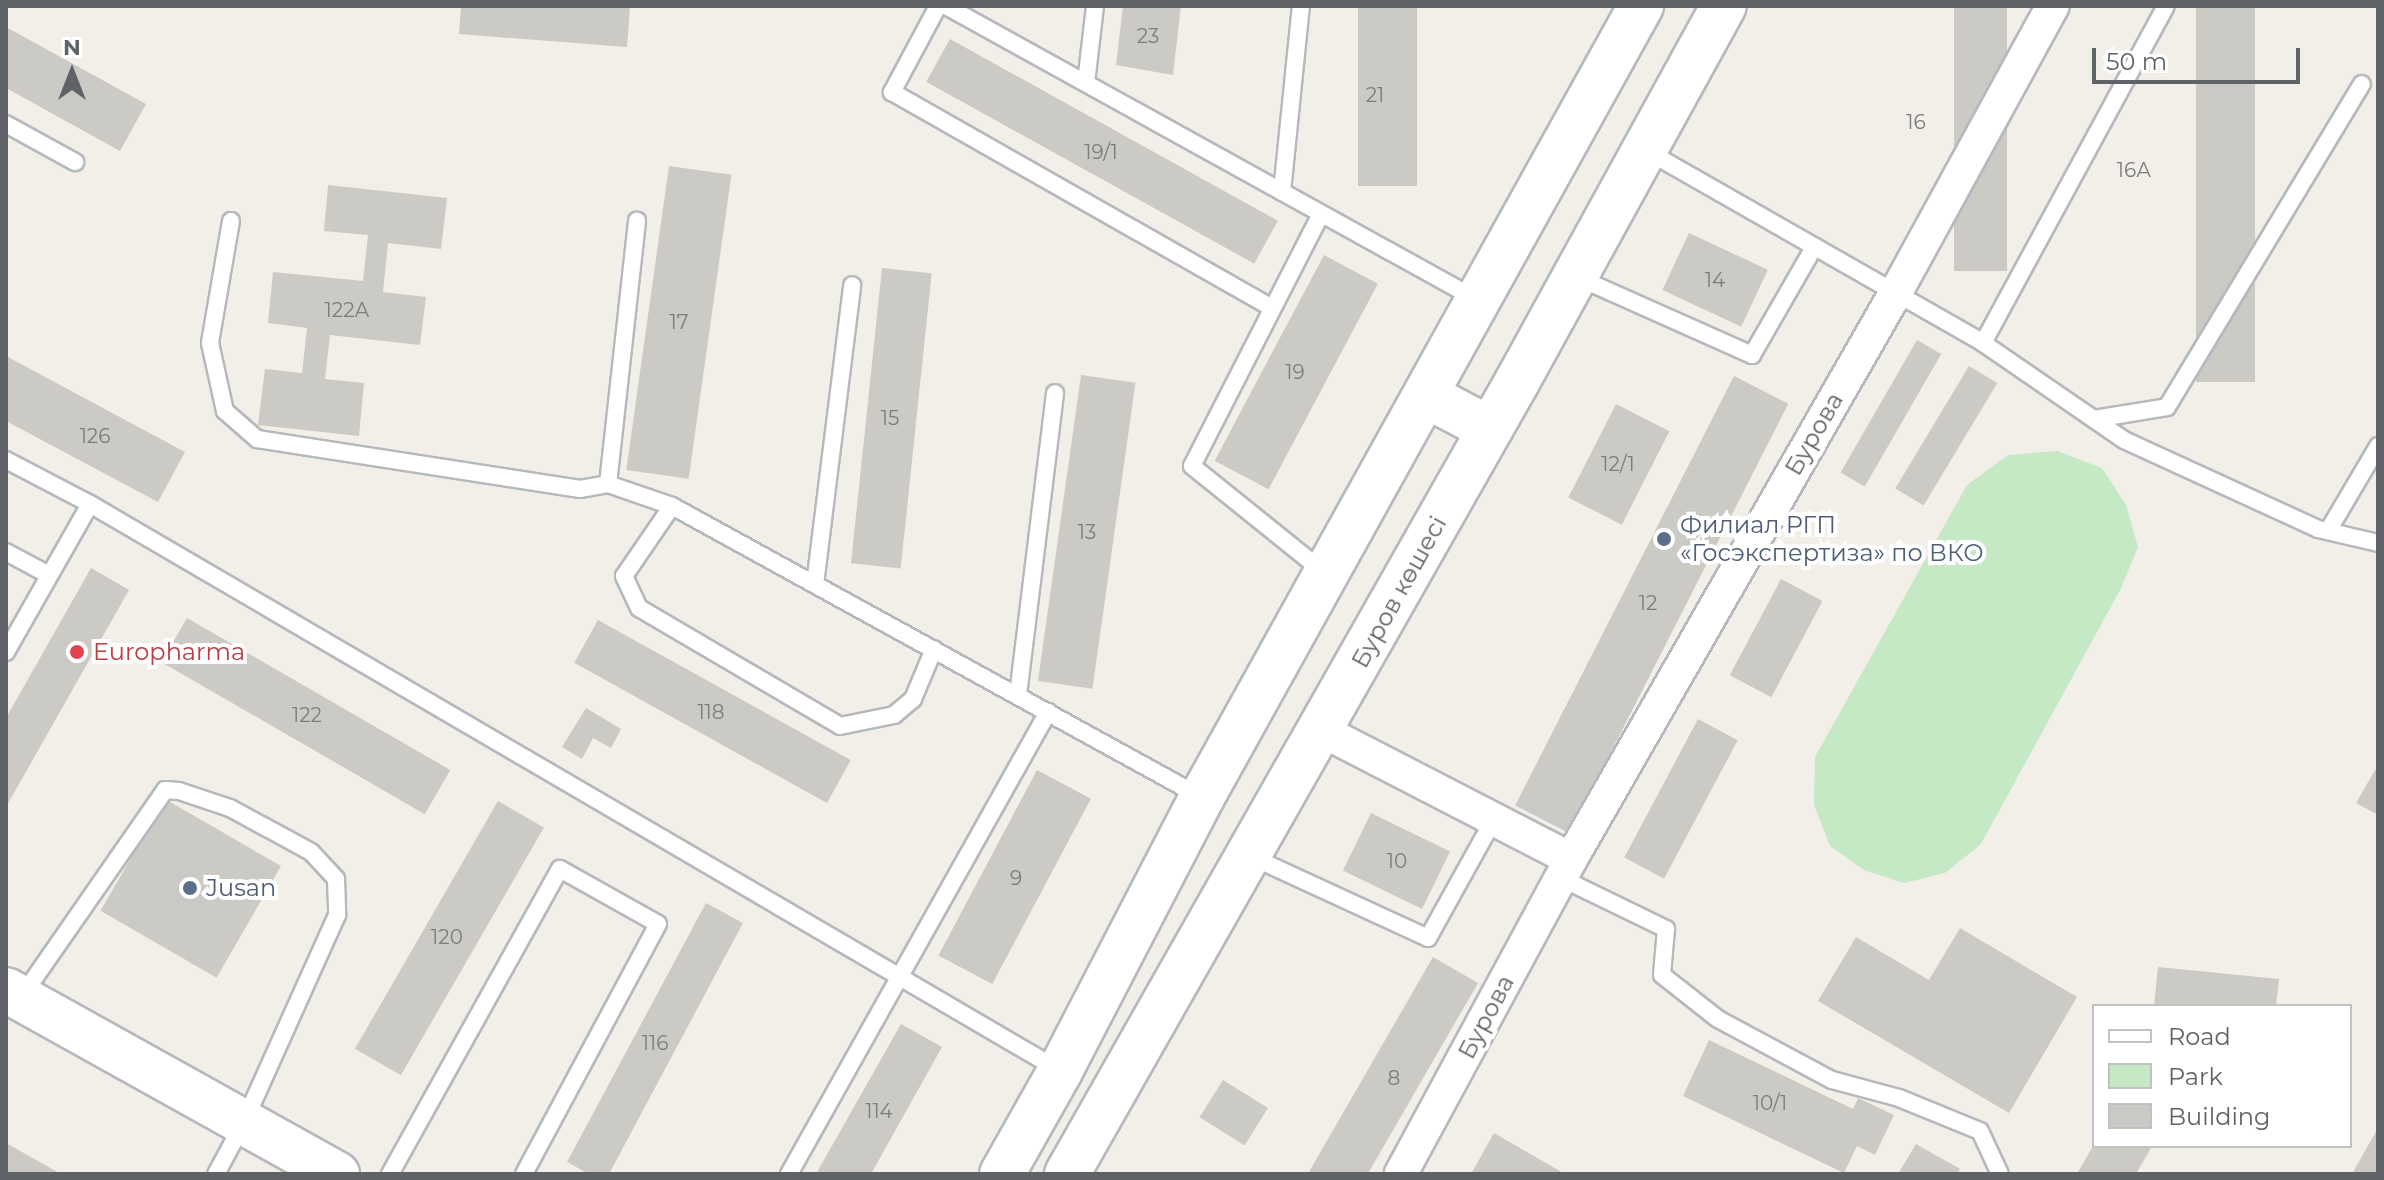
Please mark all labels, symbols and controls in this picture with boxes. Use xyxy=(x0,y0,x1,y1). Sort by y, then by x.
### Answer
house number: 23 xyxy=(1137,24,1159,48)
north arrow xyxy=(32,32,112,112)
scale bar xyxy=(2096,32,2304,82)
text: N xyxy=(63,34,81,61)
text: 50 m xyxy=(2106,47,2167,76)
house number: 21 xyxy=(1366,83,1384,107)
house number: 16 xyxy=(1906,110,1926,134)
house number: 19/1 xyxy=(1084,140,1118,164)
house number: 16А xyxy=(2117,158,2151,182)
house number: 14 xyxy=(1705,268,1725,292)
house number: 122А xyxy=(325,298,369,322)
house number: 17 xyxy=(670,310,688,334)
house number: 19 xyxy=(1285,360,1305,384)
street label: Бурова xyxy=(1779,387,1849,481)
house number: 15 xyxy=(881,406,899,430)
house number: 126 xyxy=(80,424,110,448)
house number: 12/1 xyxy=(1601,452,1635,476)
street label: Буров көшесі xyxy=(1345,511,1453,673)
place label: Филиал РГП «Госэкспертиза» по ВКО xyxy=(1680,511,1984,567)
house number: 13 xyxy=(1078,520,1096,544)
marker: Филиал РГП «Госэкспертиза» по ВКО xyxy=(1655,530,1673,548)
house number: 12 xyxy=(1639,591,1657,615)
place label: Europharma xyxy=(93,638,245,666)
marker: Europharma xyxy=(68,643,86,661)
house number: 118 xyxy=(697,700,725,724)
house number: 122 xyxy=(292,703,322,727)
house number: 10 xyxy=(1387,849,1407,873)
house number: 9 xyxy=(1010,866,1022,890)
place label: Jusan xyxy=(206,874,276,902)
marker: Jusan xyxy=(181,879,199,897)
house number: 120 xyxy=(431,925,463,949)
street label: Бурова xyxy=(1452,970,1520,1064)
legend xyxy=(2092,1004,2352,1148)
text: Road xyxy=(2168,1022,2231,1051)
house number: 116 xyxy=(642,1031,668,1055)
text: Park xyxy=(2168,1062,2223,1091)
house number: 8 xyxy=(1388,1066,1400,1090)
house number: 10/1 xyxy=(1753,1091,1787,1115)
house number: 114 xyxy=(865,1099,893,1123)
text: Building xyxy=(2168,1102,2271,1131)

